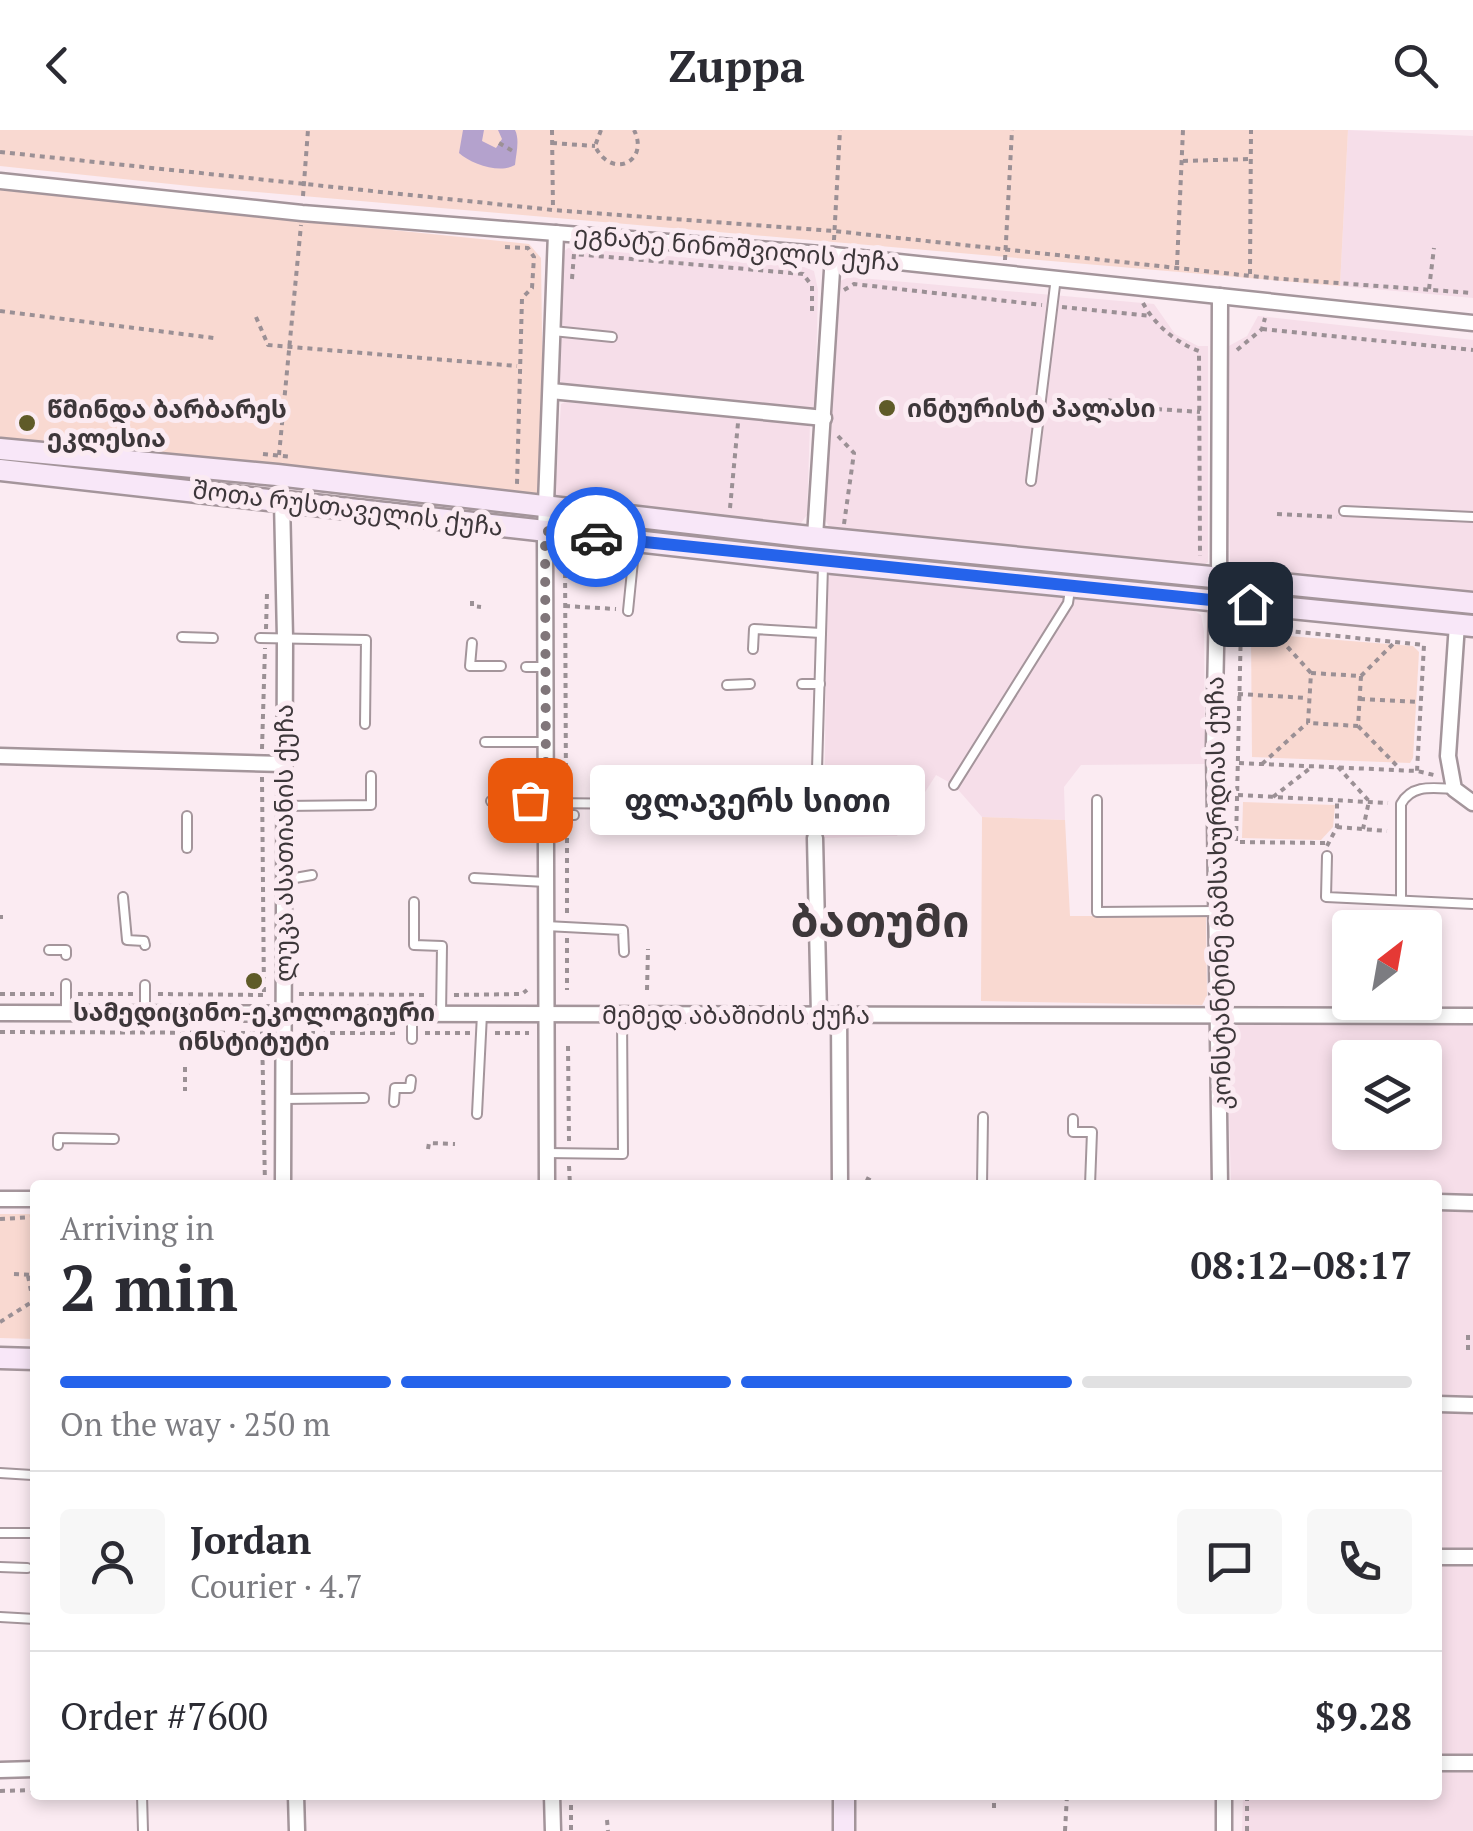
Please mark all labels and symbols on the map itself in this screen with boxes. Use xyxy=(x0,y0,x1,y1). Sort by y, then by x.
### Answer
street label: ეგნატე ნინოშვილის ქუჩა xyxy=(573,217,901,278)
place label: ინტურისტ პალასი xyxy=(907,391,1156,424)
place label: წმინდა ბარბარეს ეკლესია xyxy=(47,392,287,454)
marker: ინტურისტ პალასი xyxy=(876,397,898,419)
marker: წმინდა ბარბარეს ეკლესია xyxy=(16,412,38,434)
street label: შოთა რუსთაველის ქუჩა xyxy=(191,472,505,543)
courier xyxy=(546,487,646,587)
pin xyxy=(1208,562,1293,647)
street label: კონსტანტინე გამსახურდიას ქუჩა xyxy=(1197,676,1238,1110)
street label: ლუკა ასათიანის ქუჩა xyxy=(267,704,300,982)
pin xyxy=(488,758,573,843)
callout: ფლავერს სითი xyxy=(590,765,925,835)
district label: ბათუმი xyxy=(790,890,970,950)
north arrow xyxy=(1332,910,1442,1020)
marker: სამედიცინო-ეკოლოგიური ინსტიტუტი xyxy=(243,970,265,992)
place label: სამედიცინო-ეკოლოგიური ინსტიტუტი xyxy=(73,995,435,1057)
street label: მემედ აბაშიძის ქუჩა xyxy=(602,998,870,1031)

